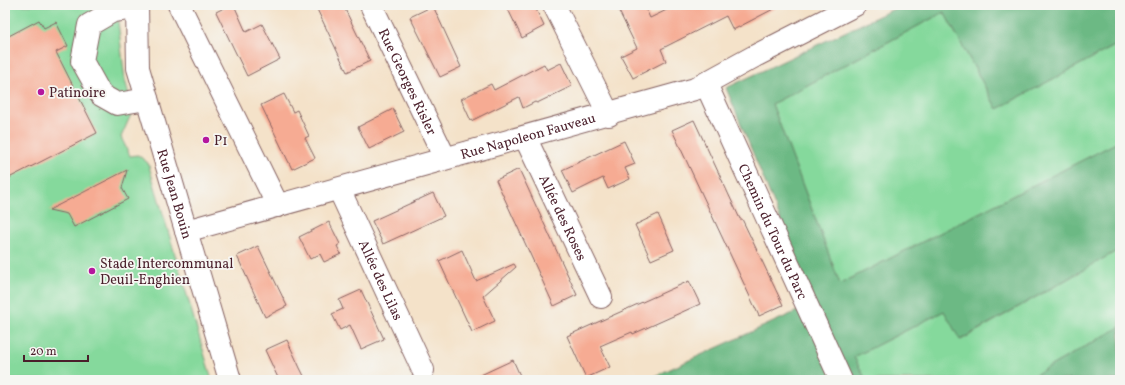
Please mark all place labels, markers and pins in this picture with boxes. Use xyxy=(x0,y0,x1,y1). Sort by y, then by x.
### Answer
place label: Patinoire xyxy=(49,84,106,103)
marker: Patinoire xyxy=(36,87,46,97)
place label: P1 xyxy=(214,132,228,151)
marker: P1 xyxy=(201,135,211,145)
place label: Stade Intercommunal Deuil-Enghien xyxy=(100,255,233,290)
marker: Stade Intercommunal Deuil-Enghien xyxy=(87,266,97,276)

